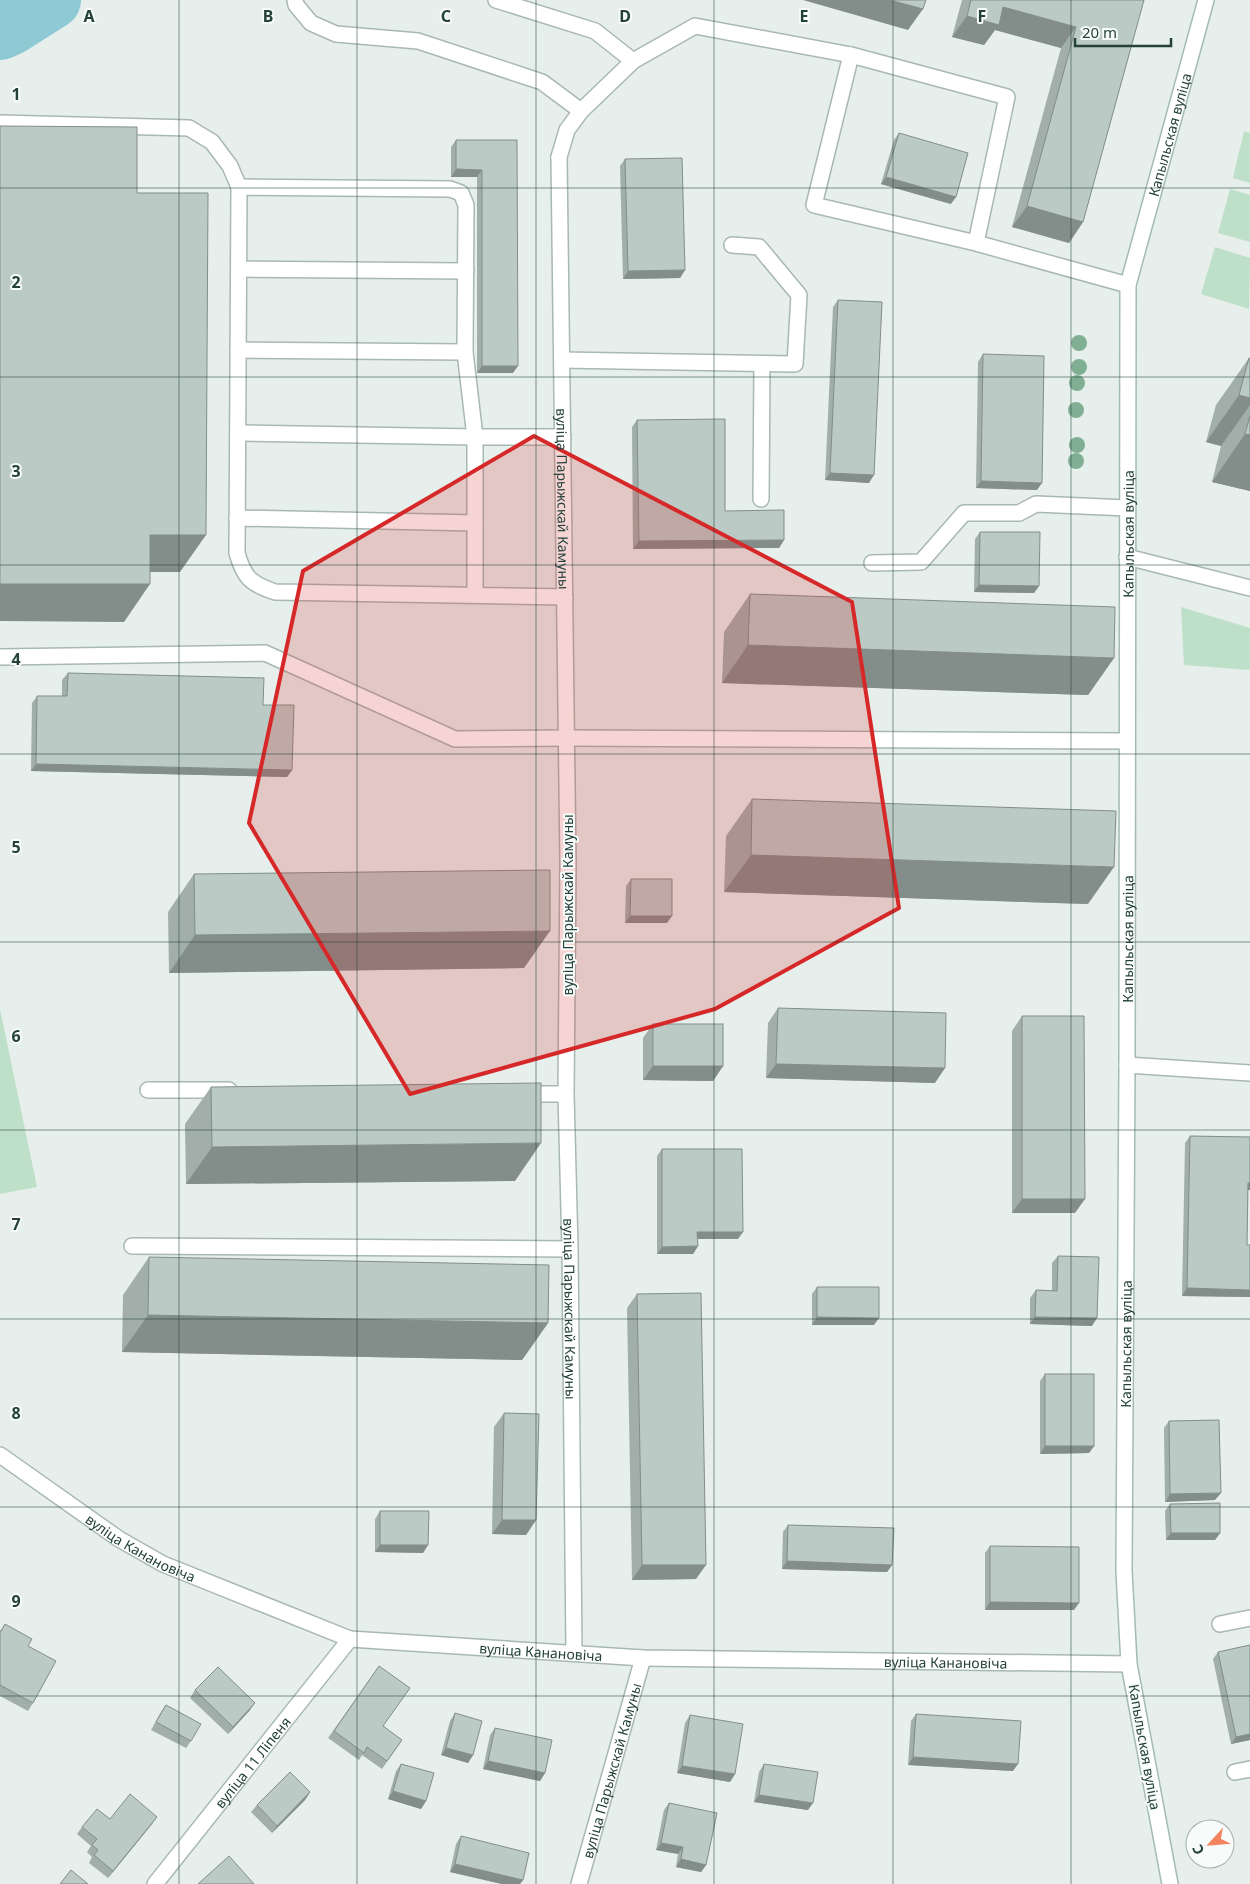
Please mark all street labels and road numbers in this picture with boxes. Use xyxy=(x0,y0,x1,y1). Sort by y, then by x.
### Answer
street label: Капыльская вуліца xyxy=(1143,71,1195,198)
street label: вуліца Парыжскай Камуны xyxy=(553,408,574,590)
street label: Капыльская вуліца xyxy=(1118,470,1137,598)
street label: вуліца Парыжскай Камуны xyxy=(558,814,577,996)
street label: Капыльская вуліца xyxy=(1118,875,1137,1003)
street label: вуліца Парыжскай Камуны xyxy=(560,1218,581,1400)
street label: Капыльская вуліца xyxy=(1115,1280,1135,1408)
street label: вуліца Канановіча xyxy=(82,1509,198,1586)
street label: вуліца Канановіча xyxy=(479,1638,603,1665)
street label: вуліца Канановіча xyxy=(884,1651,1007,1672)
street label: вуліца Парыжскай Камуны xyxy=(577,1681,645,1860)
street label: Капыльская вуліца xyxy=(1125,1683,1165,1811)
street label: вуліца 11 Ліпеня xyxy=(210,1712,294,1812)

